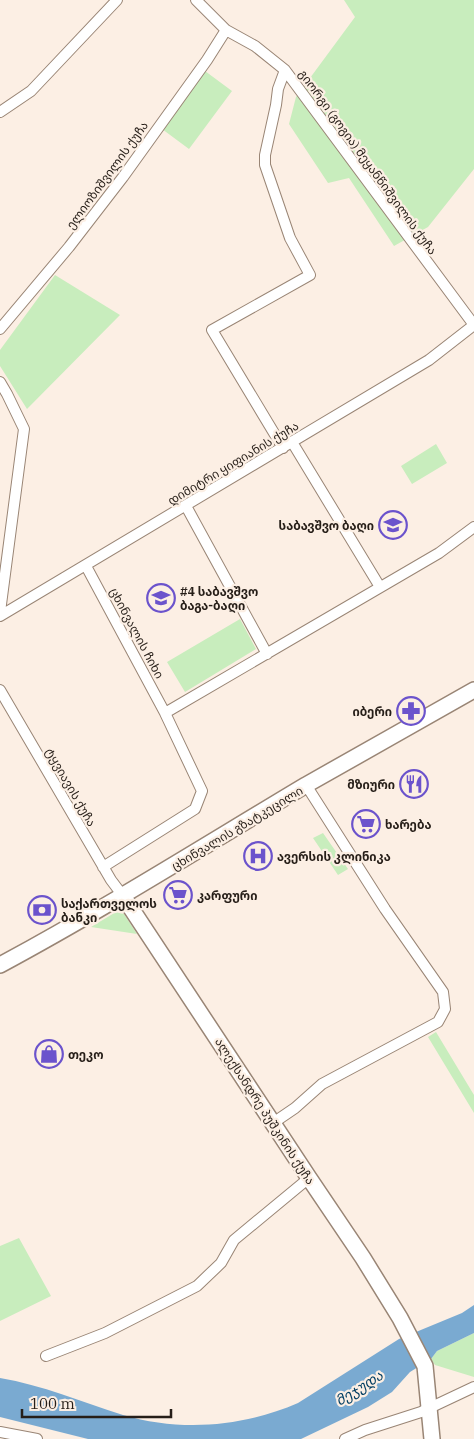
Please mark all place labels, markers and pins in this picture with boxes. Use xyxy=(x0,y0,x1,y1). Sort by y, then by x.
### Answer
school or university icon: საბავშვო ბაღი xyxy=(378,510,408,540)
place label: საბავშვო ბაღი xyxy=(279,518,374,533)
school or university icon: #4 საბავშვო ბაგა-ბაღი xyxy=(146,583,176,613)
place label: #4 საბავშვო ბაგა-ბაღი xyxy=(180,584,258,613)
pharmacy icon: იბერი xyxy=(396,696,426,726)
place label: იბერი xyxy=(353,704,392,719)
restaurant icon: მზიური xyxy=(399,769,429,799)
place label: მზიური xyxy=(347,777,395,792)
supermarket icon: ხარება xyxy=(351,809,381,839)
place label: ხარება xyxy=(385,817,431,832)
hospital icon: ავერსის კლინიკა xyxy=(243,841,273,871)
place label: ავერსის კლინიკა xyxy=(277,849,391,865)
supermarket icon: კარფური xyxy=(163,880,193,910)
place label: კარფური xyxy=(197,888,257,903)
bank icon: საქართველოს ბანკი xyxy=(27,895,57,925)
place label: საქართველოს ბანკი xyxy=(61,896,157,925)
shop icon: თეკო xyxy=(34,1039,64,1069)
place label: თეკო xyxy=(68,1047,104,1062)

